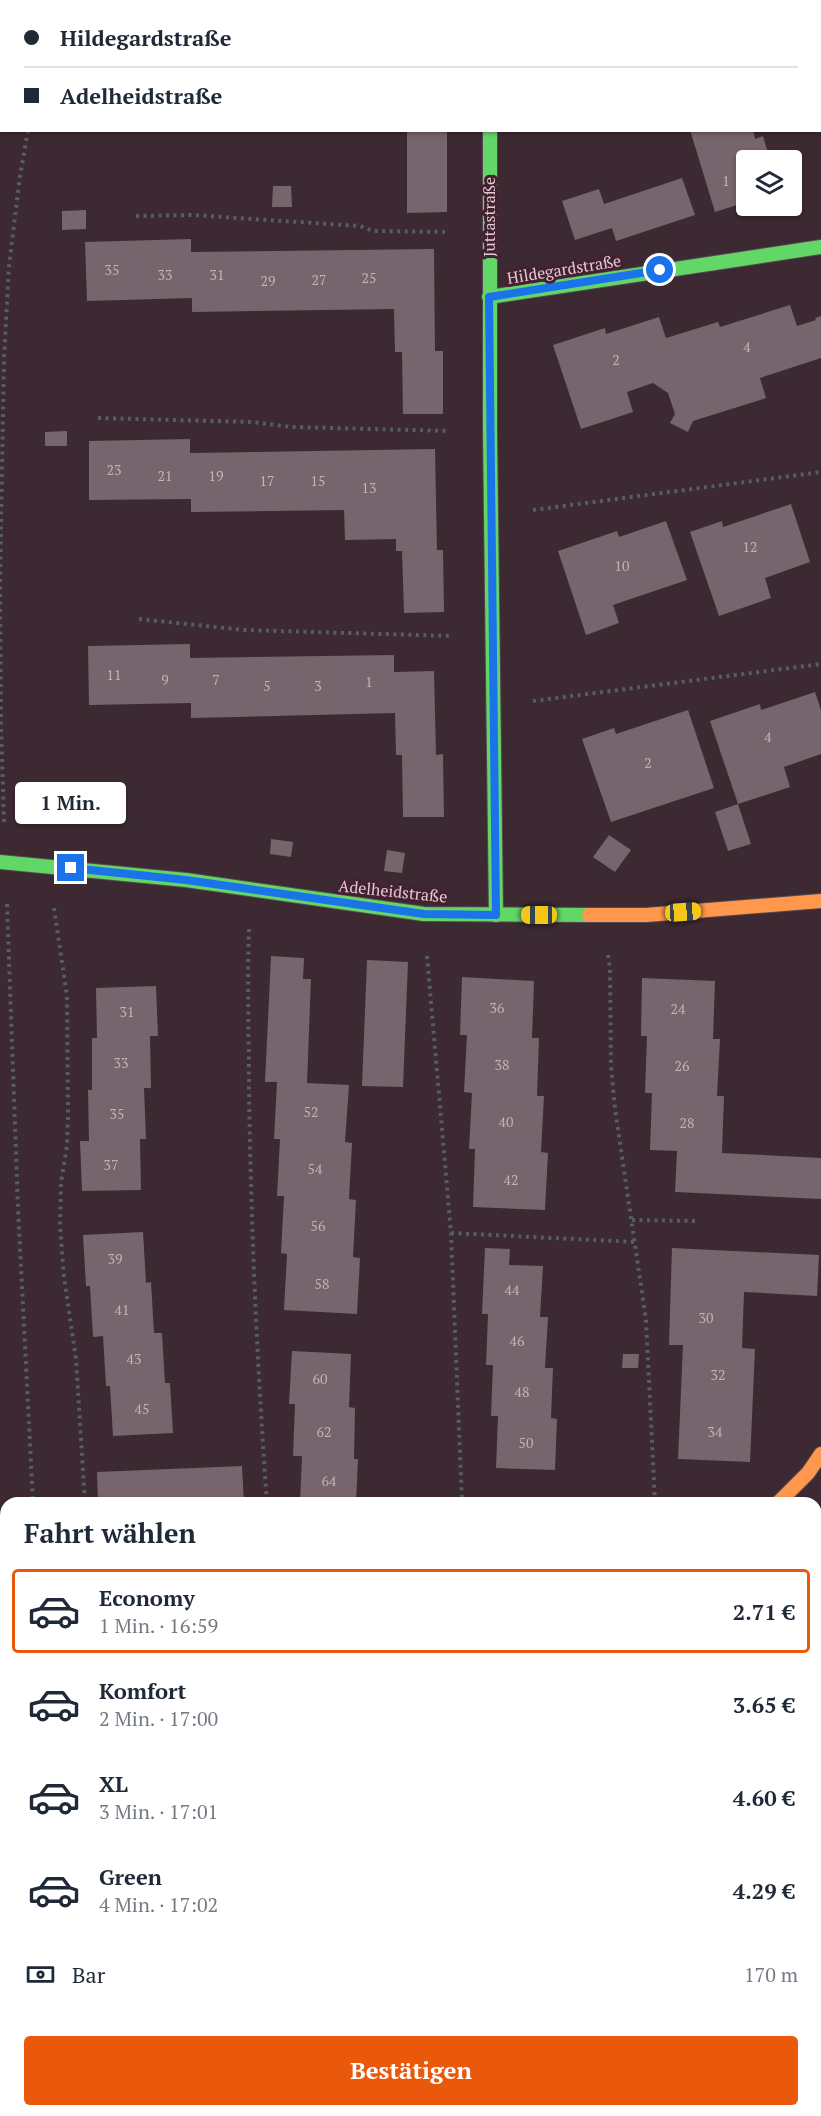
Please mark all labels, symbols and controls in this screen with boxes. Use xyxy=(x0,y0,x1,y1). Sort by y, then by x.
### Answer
text: Hildegardstraße xyxy=(60,23,232,52)
text: Adelheidstraße xyxy=(60,81,222,110)
map controls xyxy=(736,150,802,216)
button: layers xyxy=(736,150,802,216)
house number: 1 xyxy=(722,171,730,190)
street label: Juttastraße xyxy=(478,177,500,257)
street label: Hildegardstraße xyxy=(505,249,623,289)
route start xyxy=(646,256,673,283)
house number: 35 xyxy=(105,260,119,279)
house number: 33 xyxy=(158,265,172,284)
house number: 31 xyxy=(210,265,224,284)
house number: 25 xyxy=(362,268,376,287)
house number: 27 xyxy=(312,270,326,289)
house number: 29 xyxy=(261,271,275,290)
house number: 4 xyxy=(743,337,751,356)
house number: 2 xyxy=(612,350,620,369)
house number: 23 xyxy=(107,460,121,479)
house number: 21 xyxy=(158,466,172,485)
house number: 19 xyxy=(209,466,223,485)
house number: 17 xyxy=(260,471,274,490)
house number: 15 xyxy=(311,471,325,490)
house number: 13 xyxy=(362,478,376,497)
house number: 12 xyxy=(743,537,757,556)
house number: 10 xyxy=(615,556,629,575)
house number: 11 xyxy=(107,665,121,684)
house number: 9 xyxy=(161,670,169,689)
house number: 7 xyxy=(212,670,220,689)
house number: 1 xyxy=(365,672,373,691)
house number: 5 xyxy=(263,676,271,695)
house number: 3 xyxy=(314,676,322,695)
house number: 4 xyxy=(764,727,772,746)
house number: 2 xyxy=(644,753,652,772)
callout: 1 Min. xyxy=(16,781,127,823)
text: 1 Min. xyxy=(40,789,101,816)
route end xyxy=(57,854,84,881)
street label: Adelheidstraße xyxy=(338,874,448,908)
car xyxy=(664,902,702,922)
car xyxy=(521,906,557,924)
house number: 36 xyxy=(490,998,505,1017)
house number: 24 xyxy=(671,999,686,1018)
house number: 31 xyxy=(120,1002,134,1021)
house number: 33 xyxy=(114,1053,128,1072)
house number: 38 xyxy=(495,1055,509,1074)
house number: 26 xyxy=(675,1056,690,1075)
house number: 52 xyxy=(304,1102,318,1121)
house number: 35 xyxy=(110,1104,124,1123)
house number: 40 xyxy=(499,1112,513,1131)
house number: 28 xyxy=(680,1113,694,1132)
house number: 37 xyxy=(104,1155,118,1174)
house number: 54 xyxy=(308,1159,323,1178)
house number: 42 xyxy=(504,1170,518,1189)
house number: 56 xyxy=(311,1216,326,1235)
house number: 39 xyxy=(108,1249,122,1268)
house number: 58 xyxy=(315,1274,329,1293)
house number: 44 xyxy=(505,1280,520,1299)
house number: 41 xyxy=(115,1300,129,1319)
house number: 30 xyxy=(699,1308,713,1327)
house number: 46 xyxy=(510,1331,525,1350)
house number: 43 xyxy=(127,1349,141,1368)
house number: 32 xyxy=(711,1365,725,1384)
house number: 60 xyxy=(313,1369,327,1388)
house number: 48 xyxy=(515,1382,529,1401)
house number: 45 xyxy=(135,1399,149,1418)
house number: 62 xyxy=(317,1422,331,1441)
house number: 34 xyxy=(708,1422,723,1441)
house number: 50 xyxy=(519,1433,533,1452)
house number: 64 xyxy=(322,1471,337,1490)
text: Fahrt wählen xyxy=(24,1515,196,1551)
text: Economy xyxy=(99,1583,195,1612)
icon: car xyxy=(27,1584,81,1638)
text: 2.71 € xyxy=(733,1597,795,1626)
text: 1 Min. · 16:59 xyxy=(99,1612,218,1639)
text: Komfort xyxy=(99,1676,186,1705)
icon: car xyxy=(27,1677,81,1731)
text: 3.65 € xyxy=(733,1690,795,1719)
text: 2 Min. · 17:00 xyxy=(99,1705,218,1732)
text: XL xyxy=(99,1769,128,1798)
icon: car xyxy=(27,1770,81,1824)
text: 4.60 € xyxy=(733,1783,795,1812)
text: 3 Min. · 17:01 xyxy=(99,1798,218,1825)
text: Green xyxy=(99,1862,162,1891)
icon: car xyxy=(27,1863,81,1917)
text: 4.29 € xyxy=(733,1876,795,1905)
text: 4 Min. · 17:02 xyxy=(99,1891,218,1918)
icon: cash xyxy=(24,1958,57,1991)
text: Bar xyxy=(72,1960,105,1989)
text: 170 m xyxy=(744,1961,798,1988)
button: Bestätigen xyxy=(24,2036,798,2105)

